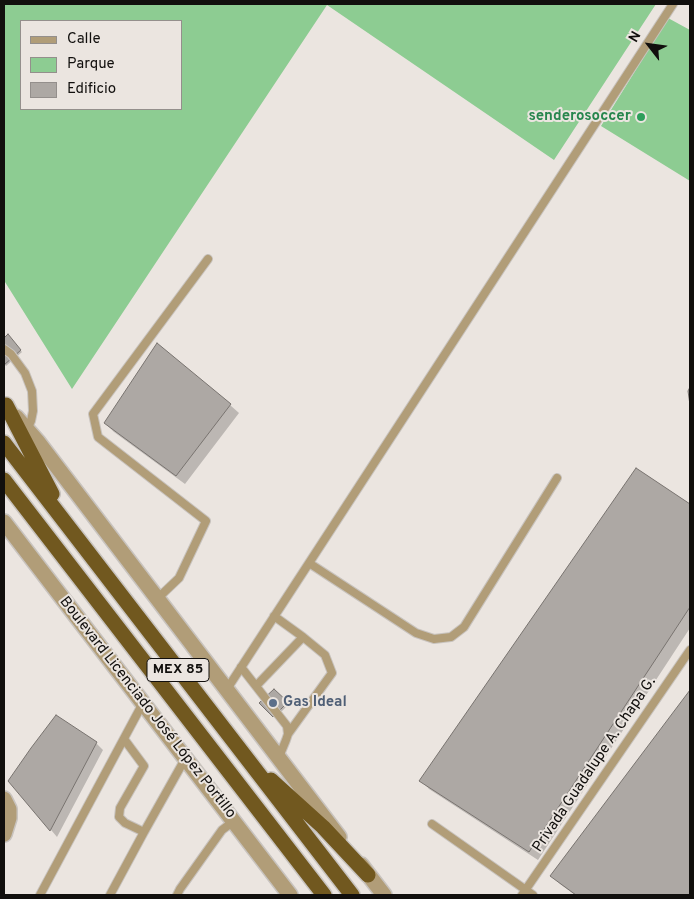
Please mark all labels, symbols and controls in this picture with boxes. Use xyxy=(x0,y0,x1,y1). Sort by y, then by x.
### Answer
legend xyxy=(20,20,182,110)
north arrow xyxy=(624,20,674,70)
text: N xyxy=(626,29,645,46)
text: Calle xyxy=(67,30,101,49)
text: Parque xyxy=(67,55,115,74)
text: Edificio xyxy=(67,80,116,99)
place label: senderosoccer xyxy=(528,108,631,126)
marker: senderosoccer xyxy=(635,111,647,123)
street label: Boulevard Licenciado José López Portillo xyxy=(55,594,239,822)
road number: MEX 85 xyxy=(147,658,209,682)
street label: Privada Guadalupe A. Chapa G. xyxy=(529,674,661,856)
place label: Gas Ideal xyxy=(283,694,347,712)
marker: Gas Ideal xyxy=(267,697,279,709)

